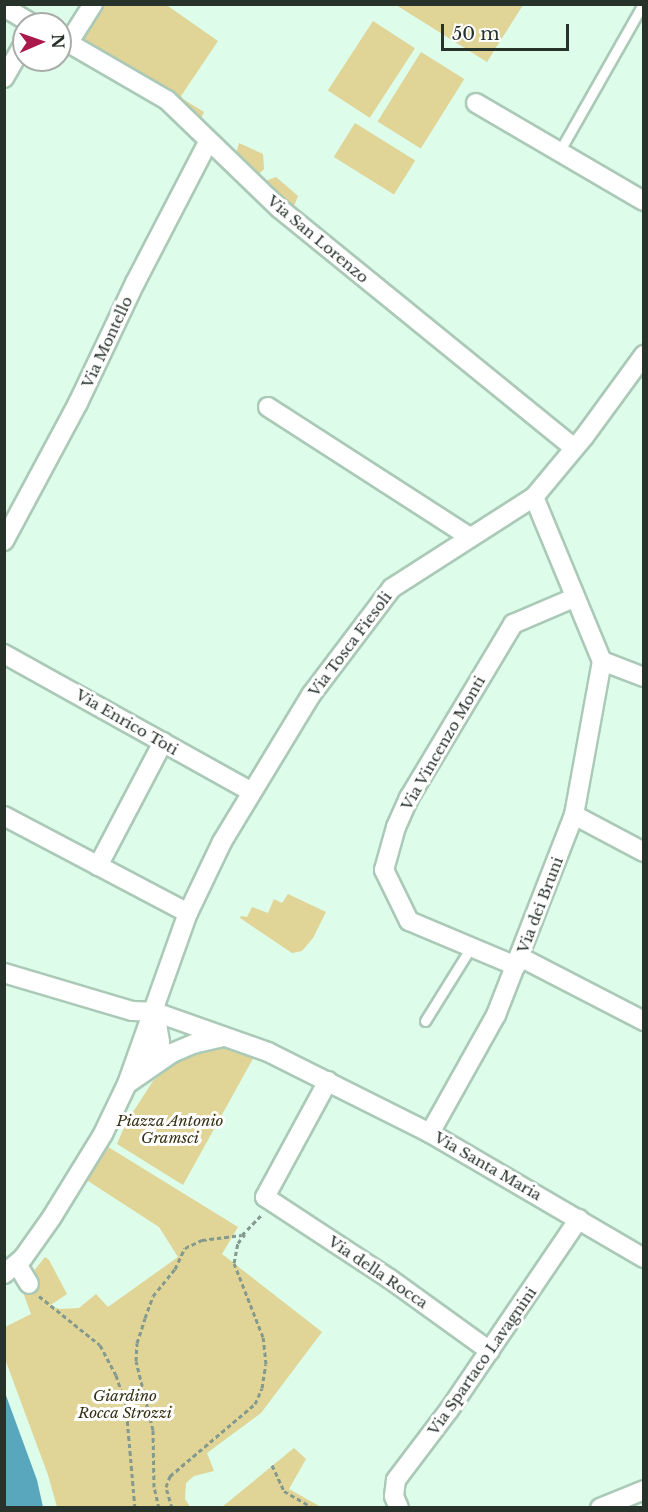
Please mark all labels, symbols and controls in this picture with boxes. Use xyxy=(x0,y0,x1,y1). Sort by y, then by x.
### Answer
north arrow xyxy=(12,12,72,72)
scale bar xyxy=(444,12,572,50)
text: 50 m xyxy=(452,23,500,45)
text: N xyxy=(48,34,68,49)
street label: Via San Lorenzo xyxy=(264,191,372,287)
street label: Via Montello xyxy=(78,293,136,391)
street label: Via Tosca Fiesoli xyxy=(304,588,396,700)
street label: Via Vincenzo Monti xyxy=(397,672,489,814)
street label: Via Enrico Toti xyxy=(72,685,182,759)
street label: Via dei Bruni xyxy=(513,854,567,956)
park label: Piazza Antonio Gramsci xyxy=(116,1111,224,1146)
street label: Via Santa Maria xyxy=(431,1128,545,1204)
street label: Via della Rocca xyxy=(325,1232,431,1312)
street label: Via Spartaco Lavagnini xyxy=(424,1283,540,1439)
park label: Giardino Rocca Strozzi xyxy=(78,1386,172,1421)

